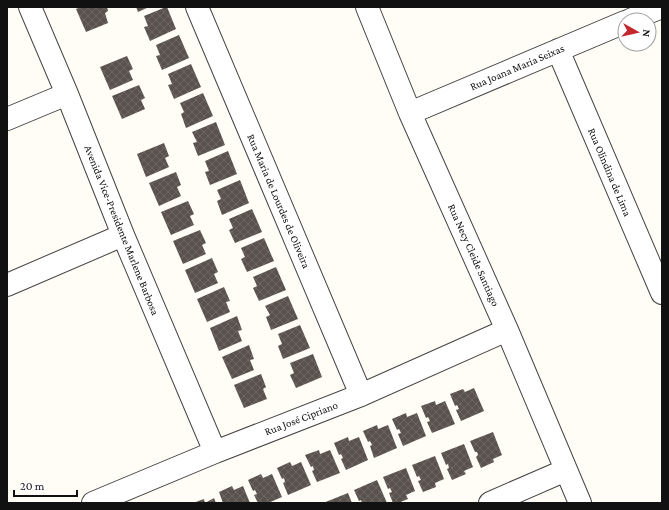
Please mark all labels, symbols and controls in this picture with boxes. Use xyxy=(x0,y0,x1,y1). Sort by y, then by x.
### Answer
north arrow xyxy=(617,12,657,52)
text: N xyxy=(640,29,653,38)
street label: Rua Joana Maria Seixas xyxy=(468,42,566,93)
street label: Rua Olindina de Lima xyxy=(586,126,634,218)
street label: Rua Maria de Lourdes de Oliveira xyxy=(245,132,313,270)
street label: Avenida Vice-Presidente Marlene Barbosa xyxy=(82,143,162,317)
street label: Rua Necy Cleide Santiago xyxy=(445,202,502,309)
street label: Rua José Cipriano xyxy=(263,398,340,438)
scale bar xyxy=(14,472,77,498)
text: 20 m xyxy=(20,479,45,493)

